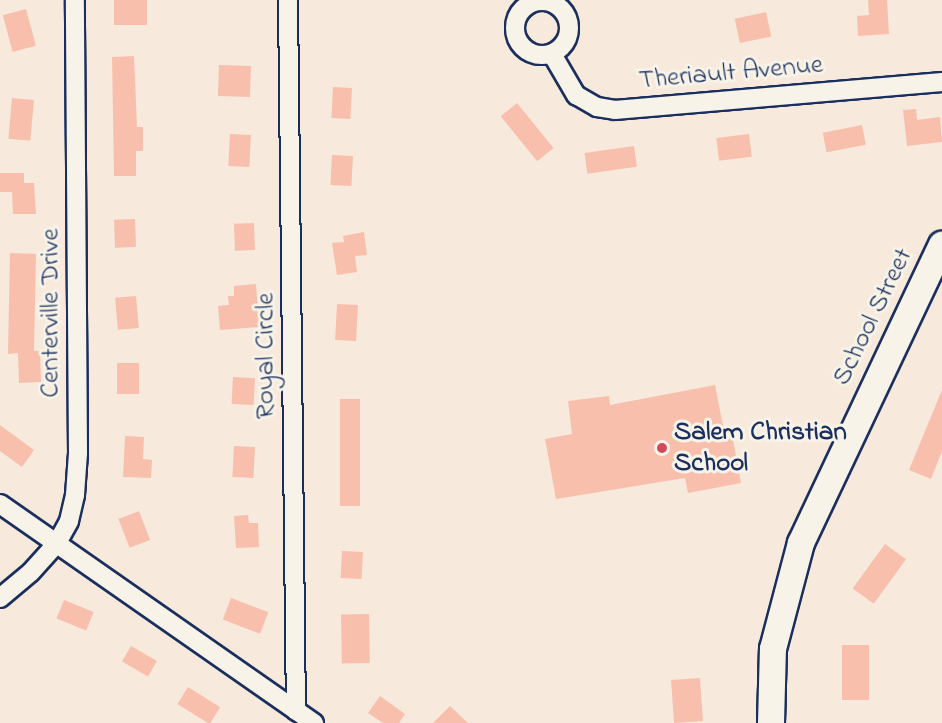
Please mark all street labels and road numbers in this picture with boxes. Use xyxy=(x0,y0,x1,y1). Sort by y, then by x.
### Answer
street label: Theriault Avenue xyxy=(638,49,824,97)
street label: Centerville Drive xyxy=(35,228,67,398)
street label: School Street xyxy=(826,243,920,391)
street label: Royal Circle xyxy=(250,293,282,419)

